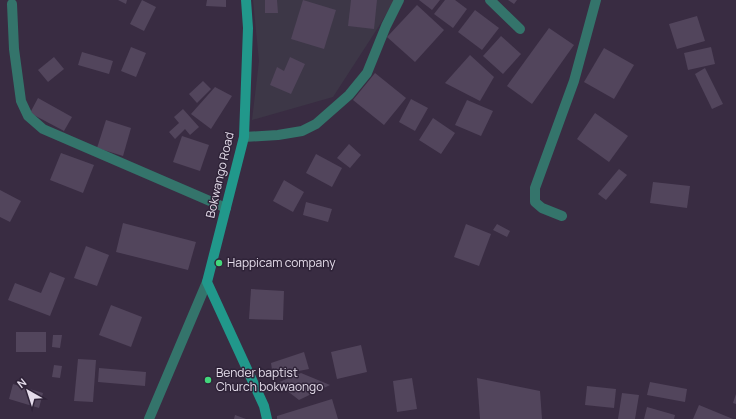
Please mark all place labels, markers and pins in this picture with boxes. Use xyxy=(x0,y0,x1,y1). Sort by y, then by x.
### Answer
place label: Happicam company xyxy=(227,254,336,271)
marker: Happicam company xyxy=(214,258,224,268)
place label: Bender baptist Church bokwaongo xyxy=(216,364,323,395)
marker: Bender baptist Church bokwaongo xyxy=(203,375,213,385)

